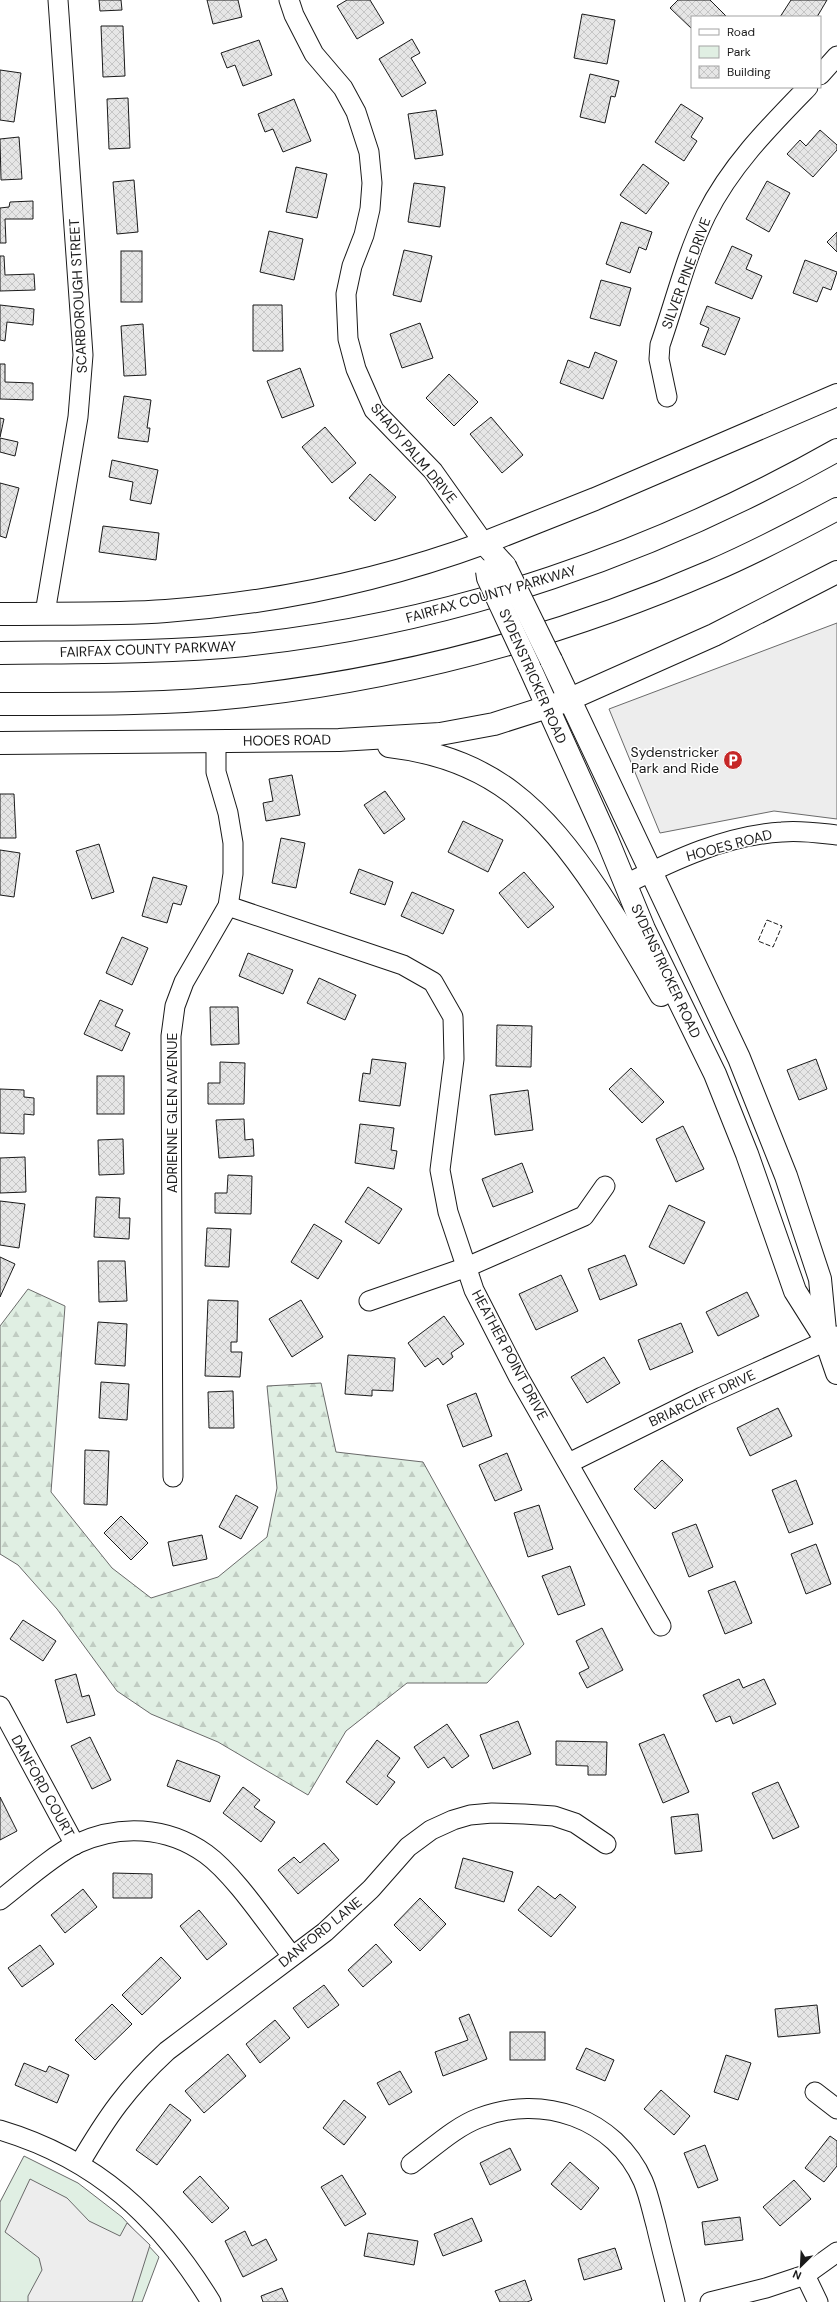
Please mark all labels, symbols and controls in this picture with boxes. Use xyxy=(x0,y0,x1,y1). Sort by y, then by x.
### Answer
legend xyxy=(691,16,821,88)
text: Road xyxy=(727,24,755,40)
text: Park xyxy=(727,44,751,60)
text: Building xyxy=(727,64,771,80)
street label: SILVER PINE DRIVE xyxy=(657,215,715,331)
street label: SCARBOROUGH STREET xyxy=(65,218,91,374)
street label: SHADY PALM DRIVE xyxy=(367,399,461,507)
street label: FAIRFAX COUNTY PARKWAY xyxy=(404,561,578,627)
street label: SYDENSTRICKER ROAD xyxy=(495,606,571,746)
street label: FAIRFAX COUNTY PARKWAY xyxy=(60,637,236,661)
street label: HOOES ROAD xyxy=(243,730,331,750)
place label: Sydenstricker Park and Ride xyxy=(631,743,719,777)
parking icon: Sydenstricker Park and Ride xyxy=(722,749,744,771)
street label: HOOES ROAD xyxy=(684,825,774,865)
street label: SYDENSTRICKER ROAD xyxy=(627,901,705,1041)
street label: ADRIENNE GLEN AVENUE xyxy=(163,1033,181,1193)
street label: HEATHER POINT DRIVE xyxy=(468,1287,552,1423)
street label: BRIARCLIFF DRIVE xyxy=(646,1365,758,1431)
street label: DANFORD COURT xyxy=(7,1732,79,1840)
street label: DANFORD LANE xyxy=(275,1893,365,1971)
north arrow xyxy=(781,2246,821,2286)
text: N xyxy=(790,2267,803,2283)

